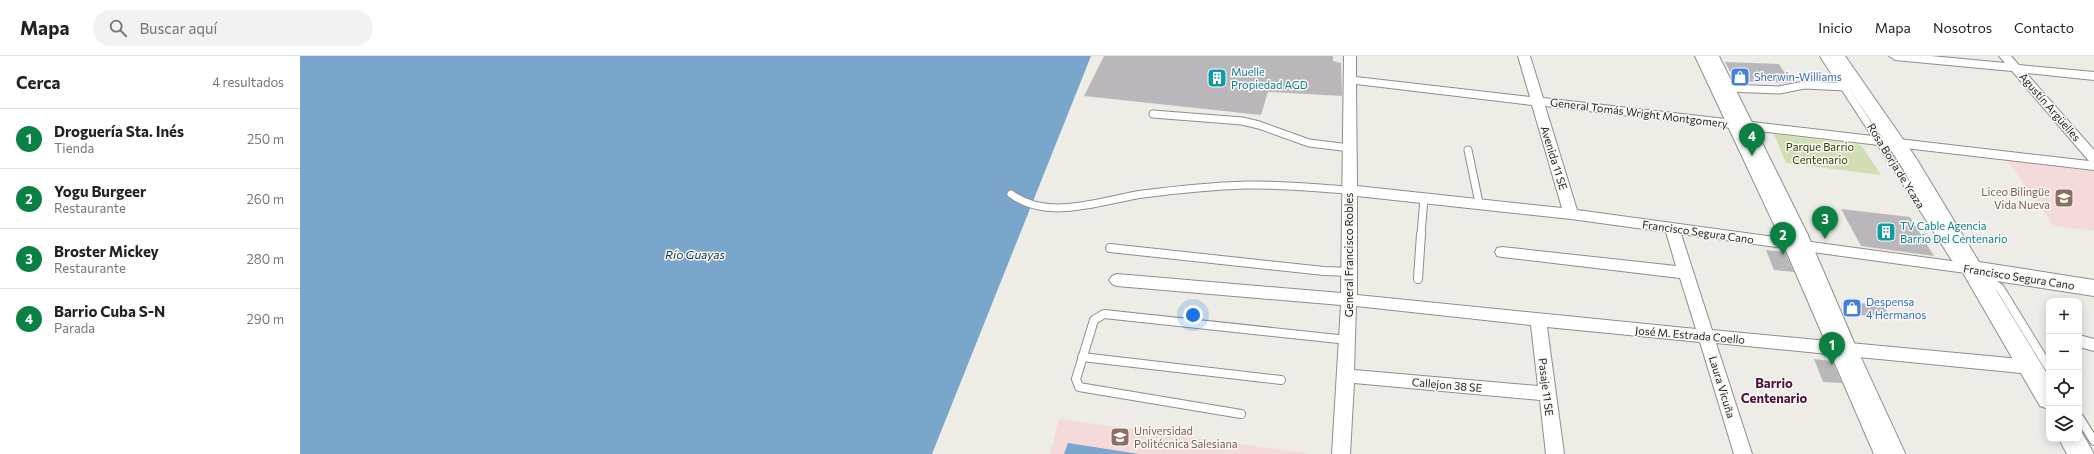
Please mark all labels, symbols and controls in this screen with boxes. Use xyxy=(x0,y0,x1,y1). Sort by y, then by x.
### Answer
search box xyxy=(93,10,373,46)
text: Mapa xyxy=(20,16,69,39)
icon: search xyxy=(107,17,129,39)
text: Buscar aquí xyxy=(139,19,217,37)
text: Inicio xyxy=(1818,19,1853,36)
text: Mapa xyxy=(1875,19,1911,36)
text: Nosotros xyxy=(1933,19,1992,36)
text: Contacto xyxy=(2014,19,2074,36)
place label: Muelle Propiedad AGD xyxy=(1231,65,1308,91)
shop icon: Sherwin-Williams xyxy=(1729,66,1751,88)
building icon: Muelle Propiedad AGD xyxy=(1206,67,1228,89)
place label: Sherwin-Williams xyxy=(1754,70,1842,83)
street label: Agustín Argüelles xyxy=(2017,70,2084,144)
text: Cerca xyxy=(16,72,61,93)
text: 4 resultados xyxy=(212,74,284,90)
street label: General Tomás Wright Montgomery xyxy=(1550,95,1729,130)
street label: Rosa Borja de Ycaza xyxy=(1865,121,1928,211)
text: Droguería Sta. Inés xyxy=(54,122,184,140)
pin: 4 xyxy=(1739,123,1765,156)
street label: Avenida 11 SE xyxy=(1539,124,1570,191)
text: 1 xyxy=(26,131,32,147)
text: 250 m xyxy=(247,131,284,147)
text: Tienda xyxy=(54,140,94,156)
park label: Parque Barrio Centenario xyxy=(1786,140,1855,166)
text: Yogu Burgeer xyxy=(54,182,146,200)
place label: Liceo Bilingüe Vida Nueva xyxy=(1981,185,2050,211)
school or university icon: Liceo Bilingüe Vida Nueva xyxy=(2053,187,2075,209)
text: 2 xyxy=(25,191,33,207)
text: 260 m xyxy=(247,191,284,207)
street label: General Francisco Robles xyxy=(1342,193,1355,317)
text: Restaurante xyxy=(54,200,126,216)
pin: 3 xyxy=(1812,206,1838,239)
street label: Francisco Segura Cano xyxy=(1641,217,1755,246)
place label: TV Cable Agencia Barrio Del Centenario xyxy=(1900,219,2008,245)
building icon: TV Cable Agencia Barrio Del Centenario xyxy=(1875,221,1897,243)
pin: 2 xyxy=(1770,222,1796,255)
text: Broster Mickey xyxy=(54,242,159,260)
water label: Río Guayas xyxy=(665,247,726,261)
text: 3 xyxy=(25,251,33,267)
text: 280 m xyxy=(247,251,284,267)
text: Restaurante xyxy=(54,260,126,276)
street label: Francisco Segura Cano xyxy=(1962,261,2076,292)
place label: Despensa 4 Hermanos xyxy=(1866,295,1926,321)
shop icon: Despensa 4 Hermanos xyxy=(1841,297,1863,319)
map controls xyxy=(2046,298,2082,442)
button: + xyxy=(2046,298,2082,334)
text: Barrio Cuba S-N xyxy=(54,302,165,320)
your location xyxy=(1183,305,1203,325)
text: 4 xyxy=(25,311,33,327)
text: 290 m xyxy=(247,311,284,327)
text: Parada xyxy=(54,320,95,336)
street label: José M. Estrada Coello xyxy=(1635,323,1746,347)
pin: 1 xyxy=(1819,332,1845,365)
button: − xyxy=(2046,334,2082,370)
street label: Laura Vicuña xyxy=(1707,354,1738,420)
street label: Pasaje 11 SE xyxy=(1536,357,1557,417)
button: locate xyxy=(2046,370,2082,406)
street label: Callejon 38 SE xyxy=(1411,375,1483,394)
district label: Barrio Centenario xyxy=(1741,375,1808,406)
button: layers xyxy=(2046,406,2082,442)
place label: Universidad Politécnica Salesiana xyxy=(1134,424,1237,450)
school or university icon: Universidad Politécnica Salesiana xyxy=(1109,426,1131,448)

